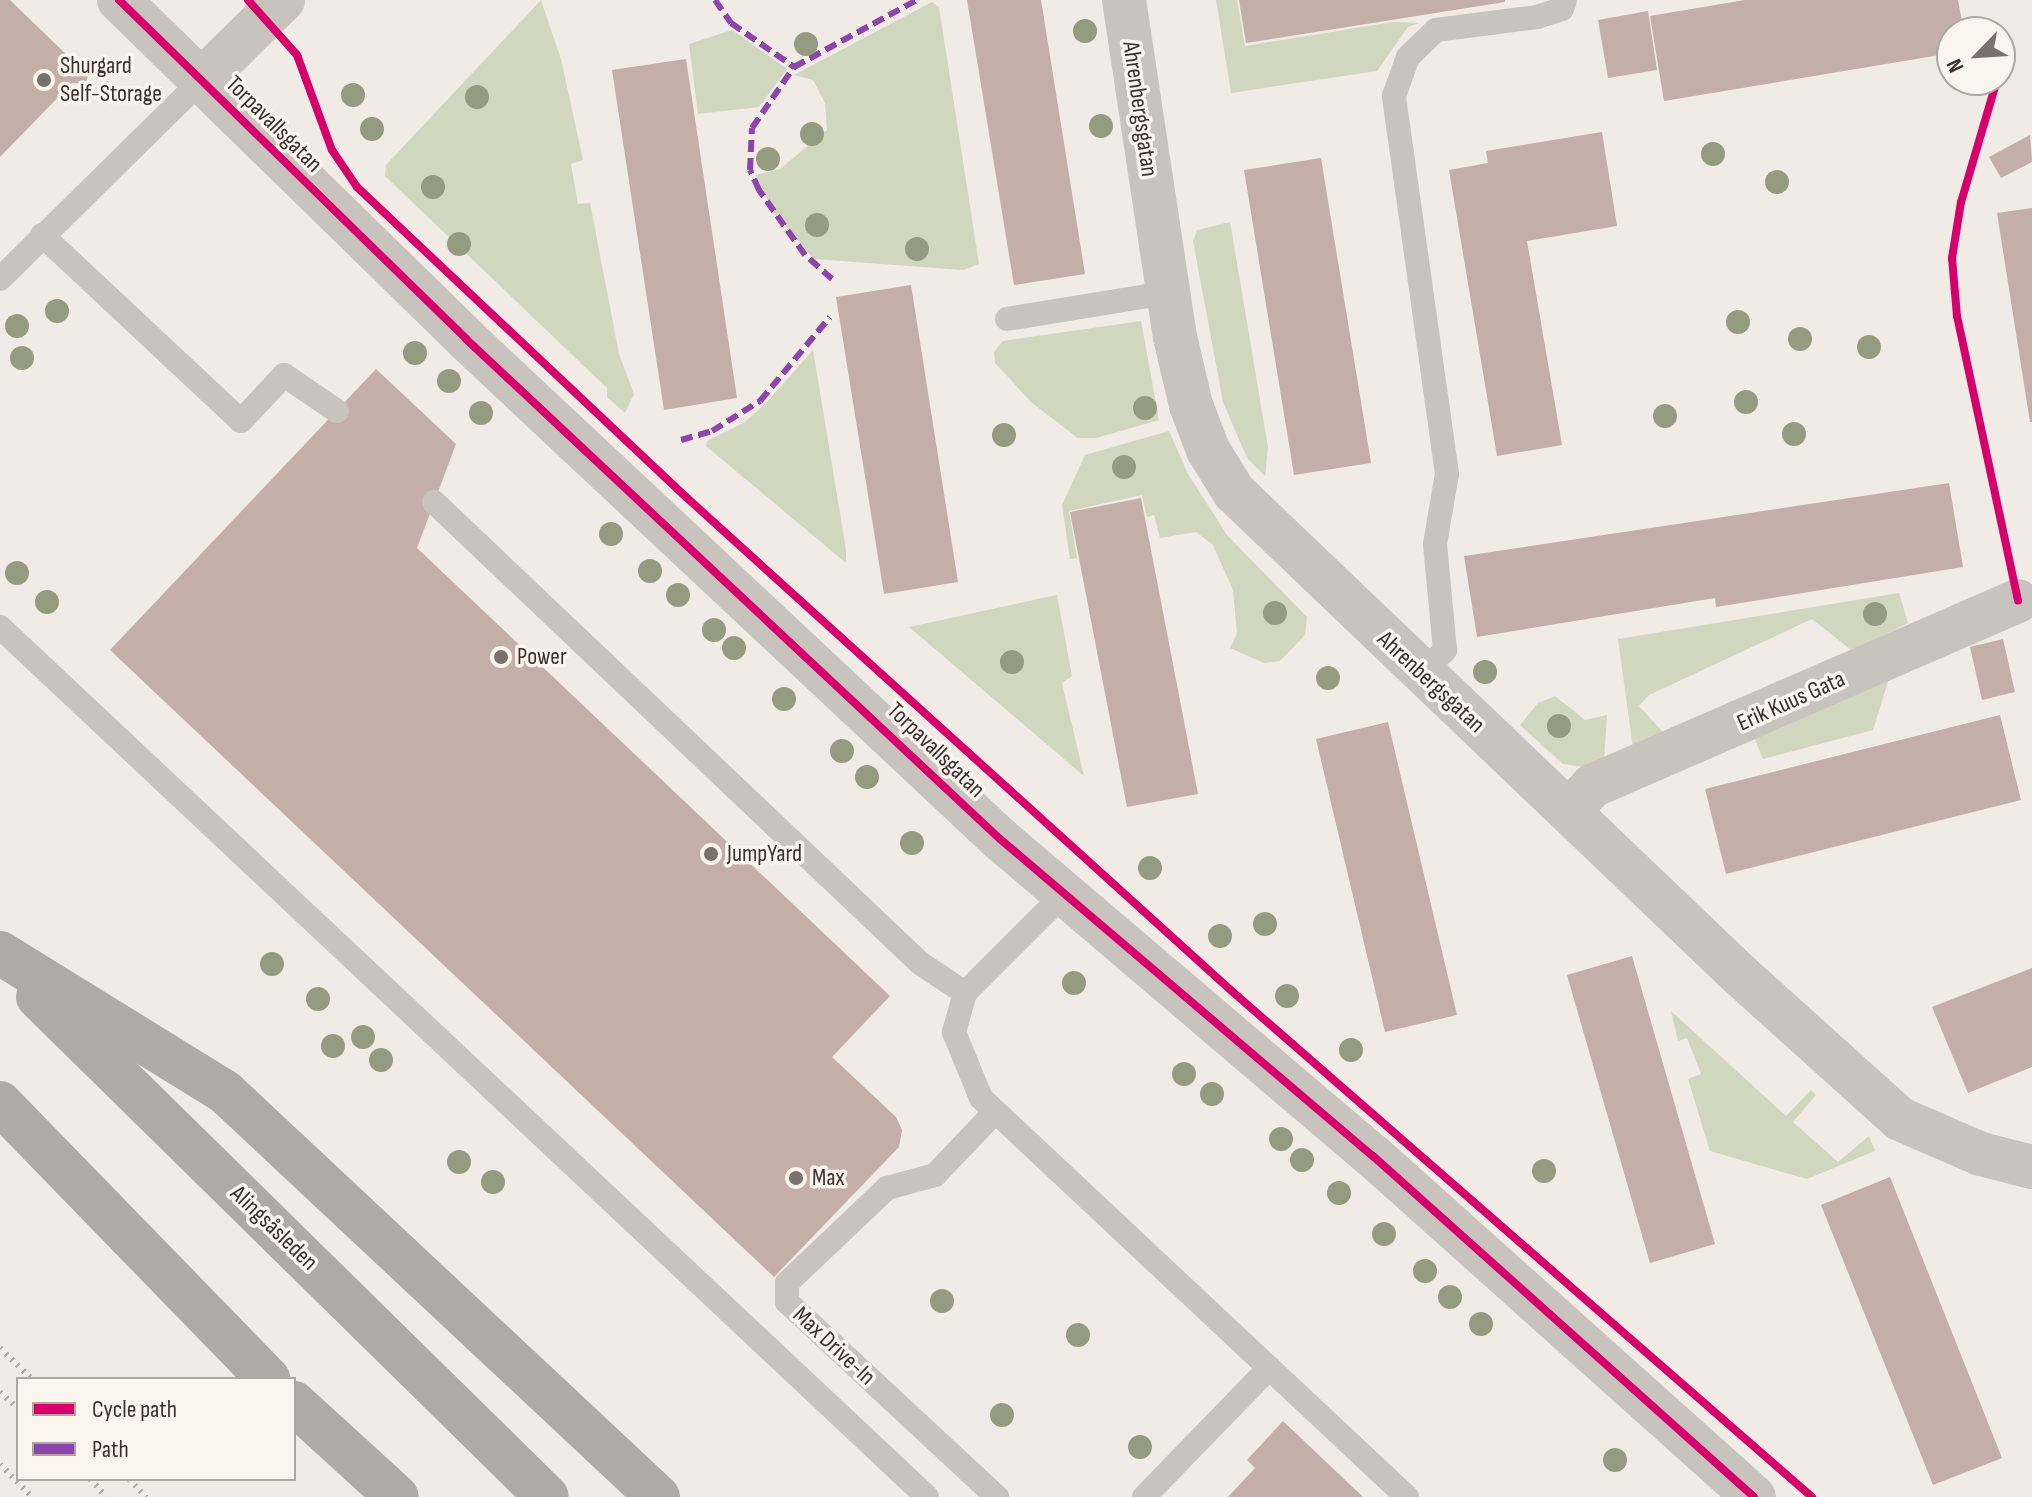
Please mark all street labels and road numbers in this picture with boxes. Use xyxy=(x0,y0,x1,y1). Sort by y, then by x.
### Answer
street label: Ahrenbergsgatan xyxy=(1116,39,1164,179)
street label: Torpavallsgatan xyxy=(220,70,328,178)
street label: Ahrenbergsgatan xyxy=(1371,625,1491,739)
street label: Erik Kuus Gata xyxy=(1733,664,1849,738)
street label: Torpavallsgatan xyxy=(881,696,991,804)
street label: Alingsåsleden xyxy=(224,1179,324,1277)
street label: Max Drive-In xyxy=(787,1301,881,1391)

